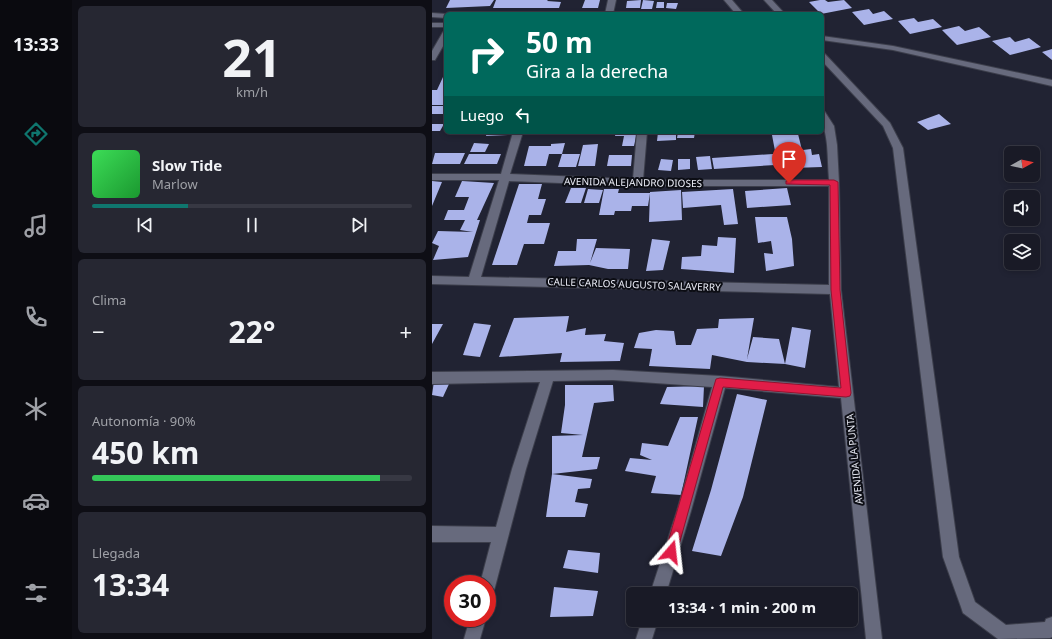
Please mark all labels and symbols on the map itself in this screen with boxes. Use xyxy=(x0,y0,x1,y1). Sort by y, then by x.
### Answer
pin xyxy=(772,142,806,183)
north arrow xyxy=(1004,146,1040,182)
street label: AVENIDA ALEJANDRO DIOSES xyxy=(564,174,703,190)
street label: CALLE CARLOS AUGUSTO SALAVERRY xyxy=(547,274,721,294)
street label: AVENIDA LA PUNTA xyxy=(842,412,866,505)
position arrow xyxy=(650,531,692,573)
speed limit sign: 30 xyxy=(444,575,496,627)

